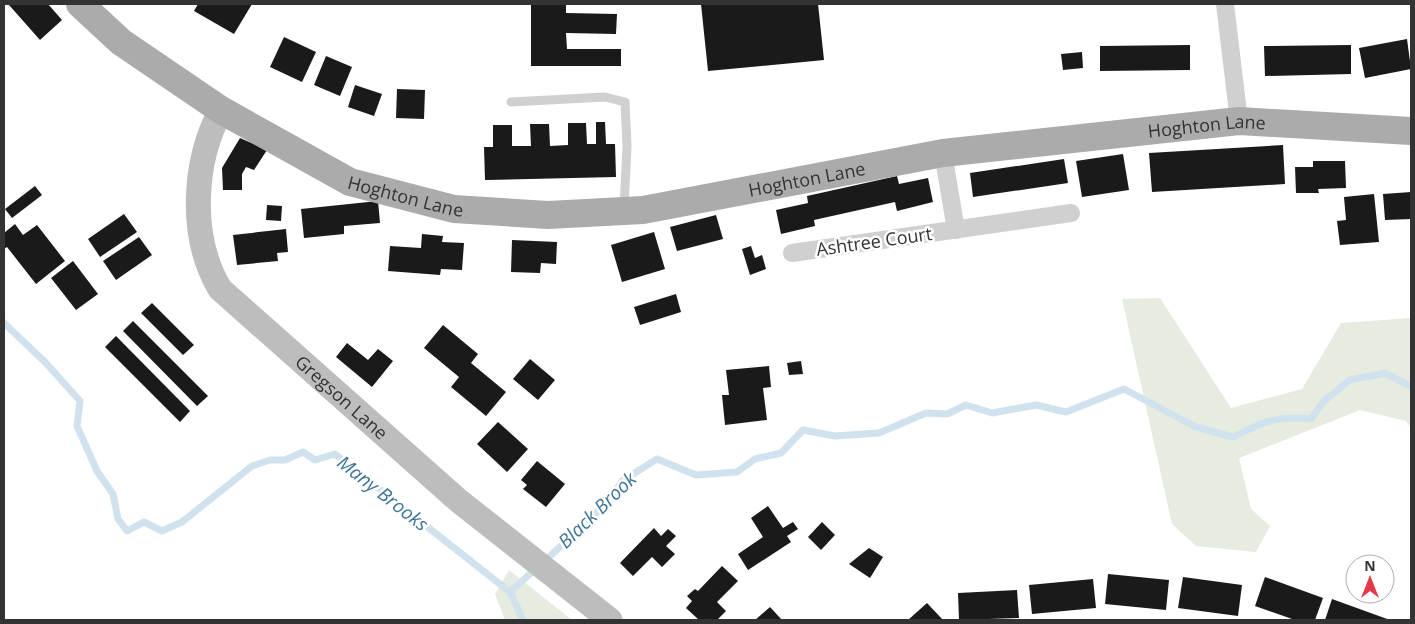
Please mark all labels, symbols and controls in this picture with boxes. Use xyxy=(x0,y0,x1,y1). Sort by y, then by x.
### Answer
street label: Hoghton Lane xyxy=(1147,109,1266,143)
street label: Hoghton Lane xyxy=(746,156,867,202)
street label: Hoghton Lane xyxy=(345,170,464,222)
street label: Ashtree Court xyxy=(815,221,933,261)
street label: Gregson Lane xyxy=(290,349,393,444)
water label: Many Brooks xyxy=(332,449,434,537)
water label: Black Brook xyxy=(552,466,642,554)
north arrow xyxy=(1345,554,1395,604)
text: N xyxy=(1364,556,1376,575)

